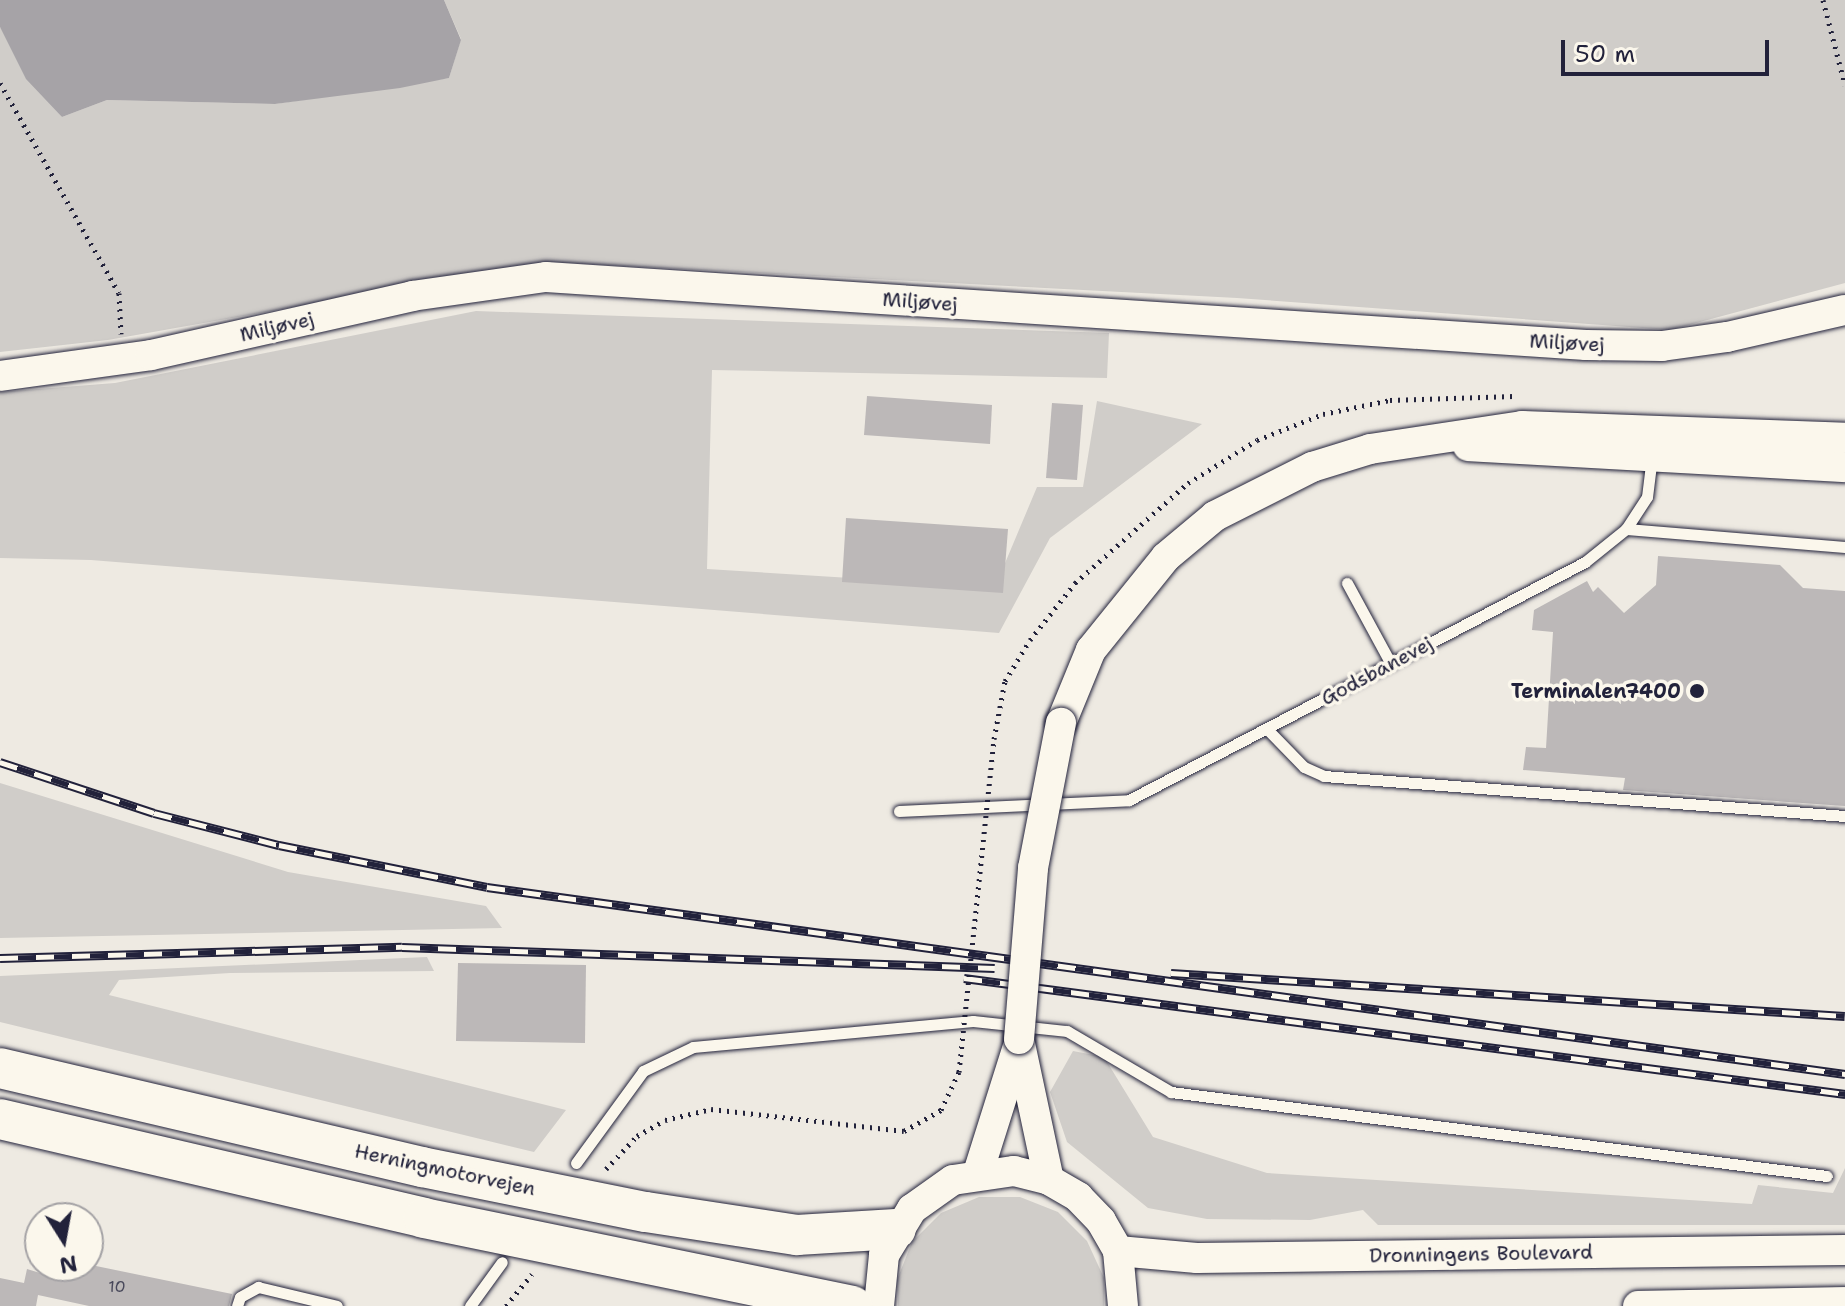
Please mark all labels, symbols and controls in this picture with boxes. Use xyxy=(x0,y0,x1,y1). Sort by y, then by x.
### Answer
scale bar xyxy=(1565,24,1773,74)
text: 50 m xyxy=(1575,38,1635,70)
street label: Miljøvej xyxy=(882,287,958,317)
street label: Miljøvej xyxy=(238,307,316,347)
street label: Miljøvej xyxy=(1529,329,1605,357)
street label: Godsbanevej xyxy=(1317,631,1437,711)
place label: Terminalen7400 xyxy=(1511,679,1681,703)
marker: Terminalen7400 xyxy=(1688,682,1706,700)
street label: Herningmotorvejen xyxy=(352,1139,538,1201)
north arrow xyxy=(24,1202,104,1282)
street label: Dronningens Boulevard xyxy=(1369,1240,1593,1268)
text: N xyxy=(57,1248,80,1280)
house number: 10 xyxy=(108,1277,126,1297)

